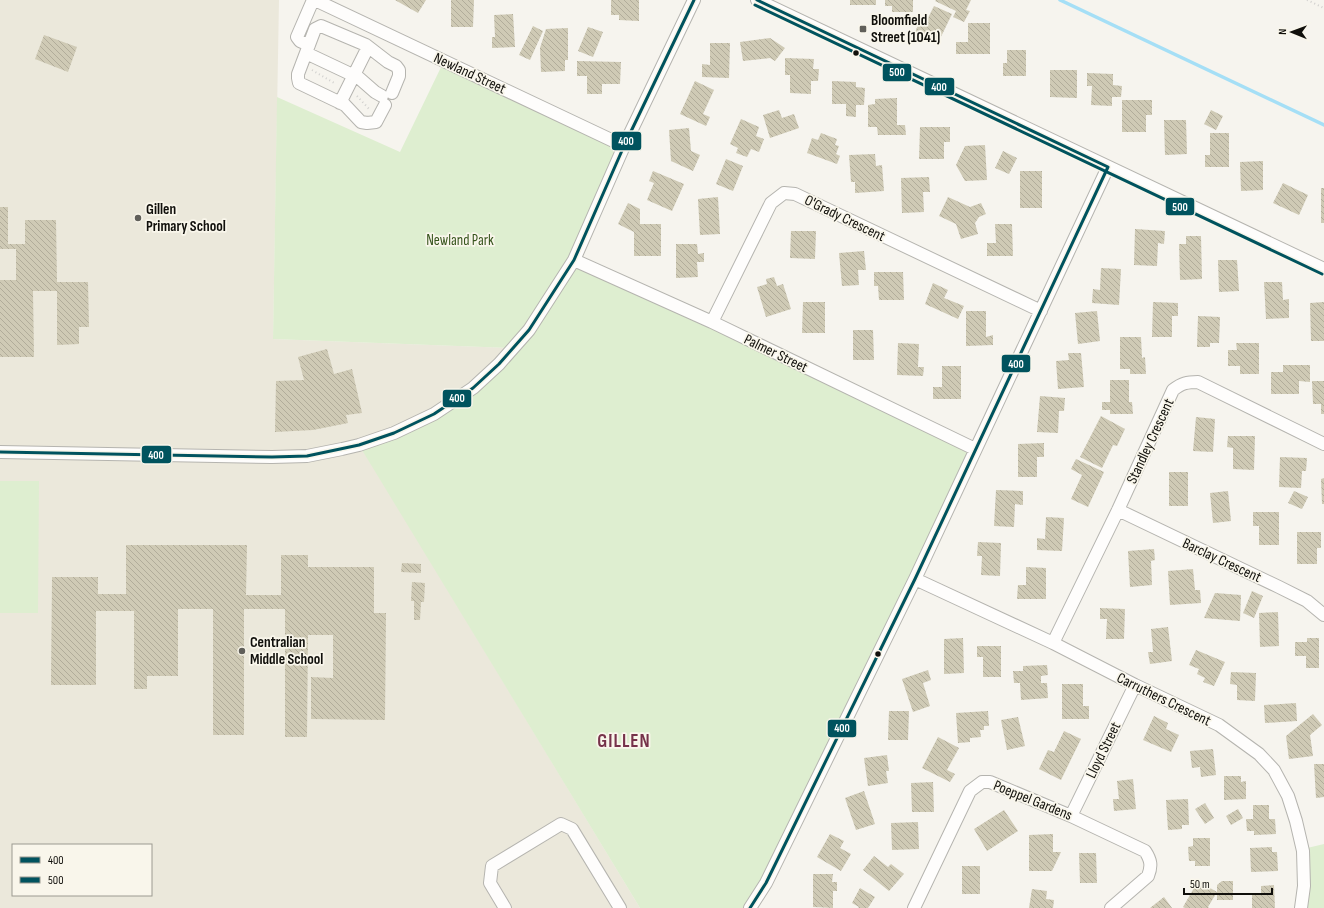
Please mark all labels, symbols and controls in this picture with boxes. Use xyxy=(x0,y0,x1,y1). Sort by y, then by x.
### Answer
place label: Bloomfield Street (1041) xyxy=(871,11,940,47)
north arrow xyxy=(1272,12,1312,52)
marker: Bloomfield Street (1041) xyxy=(858,24,868,34)
text: N xyxy=(1276,29,1289,35)
unlabelled marker xyxy=(851,48,861,58)
street label: Newland Street xyxy=(431,49,509,99)
line badge: 500 xyxy=(882,63,912,82)
text: 500 xyxy=(889,66,905,79)
line badge: 400 xyxy=(924,77,955,96)
text: 400 xyxy=(931,81,947,94)
line badge: 400 xyxy=(611,131,642,151)
text: 400 xyxy=(618,135,634,148)
street label: O'Grady Crescent xyxy=(801,191,889,246)
line badge: 500 xyxy=(1165,197,1195,216)
place label: Gillen Primary School xyxy=(146,200,226,236)
text: 500 xyxy=(1172,201,1188,214)
marker: Gillen Primary School xyxy=(133,213,143,223)
park label: Newland Park xyxy=(426,231,494,250)
street label: Palmer Street xyxy=(741,330,811,377)
line badge: 400 xyxy=(1001,354,1031,373)
text: 400 xyxy=(1008,358,1024,371)
line badge: 400 xyxy=(442,389,472,408)
text: 400 xyxy=(449,392,465,405)
street label: Standley Crescent xyxy=(1122,395,1179,487)
line badge: 400 xyxy=(141,445,172,464)
text: 400 xyxy=(148,449,164,462)
street label: Barclay Crescent xyxy=(1179,534,1265,587)
place label: Centralian Middle School xyxy=(250,633,323,669)
marker: Centralian Middle School xyxy=(237,646,247,656)
unlabelled marker xyxy=(873,649,883,659)
street label: Carruthers Crescent xyxy=(1114,668,1214,731)
line badge: 400 xyxy=(827,719,857,738)
street label: Lloyd Street xyxy=(1082,719,1125,782)
text: 400 xyxy=(834,722,850,735)
district label: GILLEN xyxy=(597,730,651,753)
street label: Poeppel Gardens xyxy=(991,776,1075,825)
legend xyxy=(12,844,152,896)
text: 400 xyxy=(48,853,64,868)
scale bar xyxy=(1184,870,1272,896)
text: 500 xyxy=(48,873,64,888)
text: 50 m xyxy=(1190,877,1210,892)

